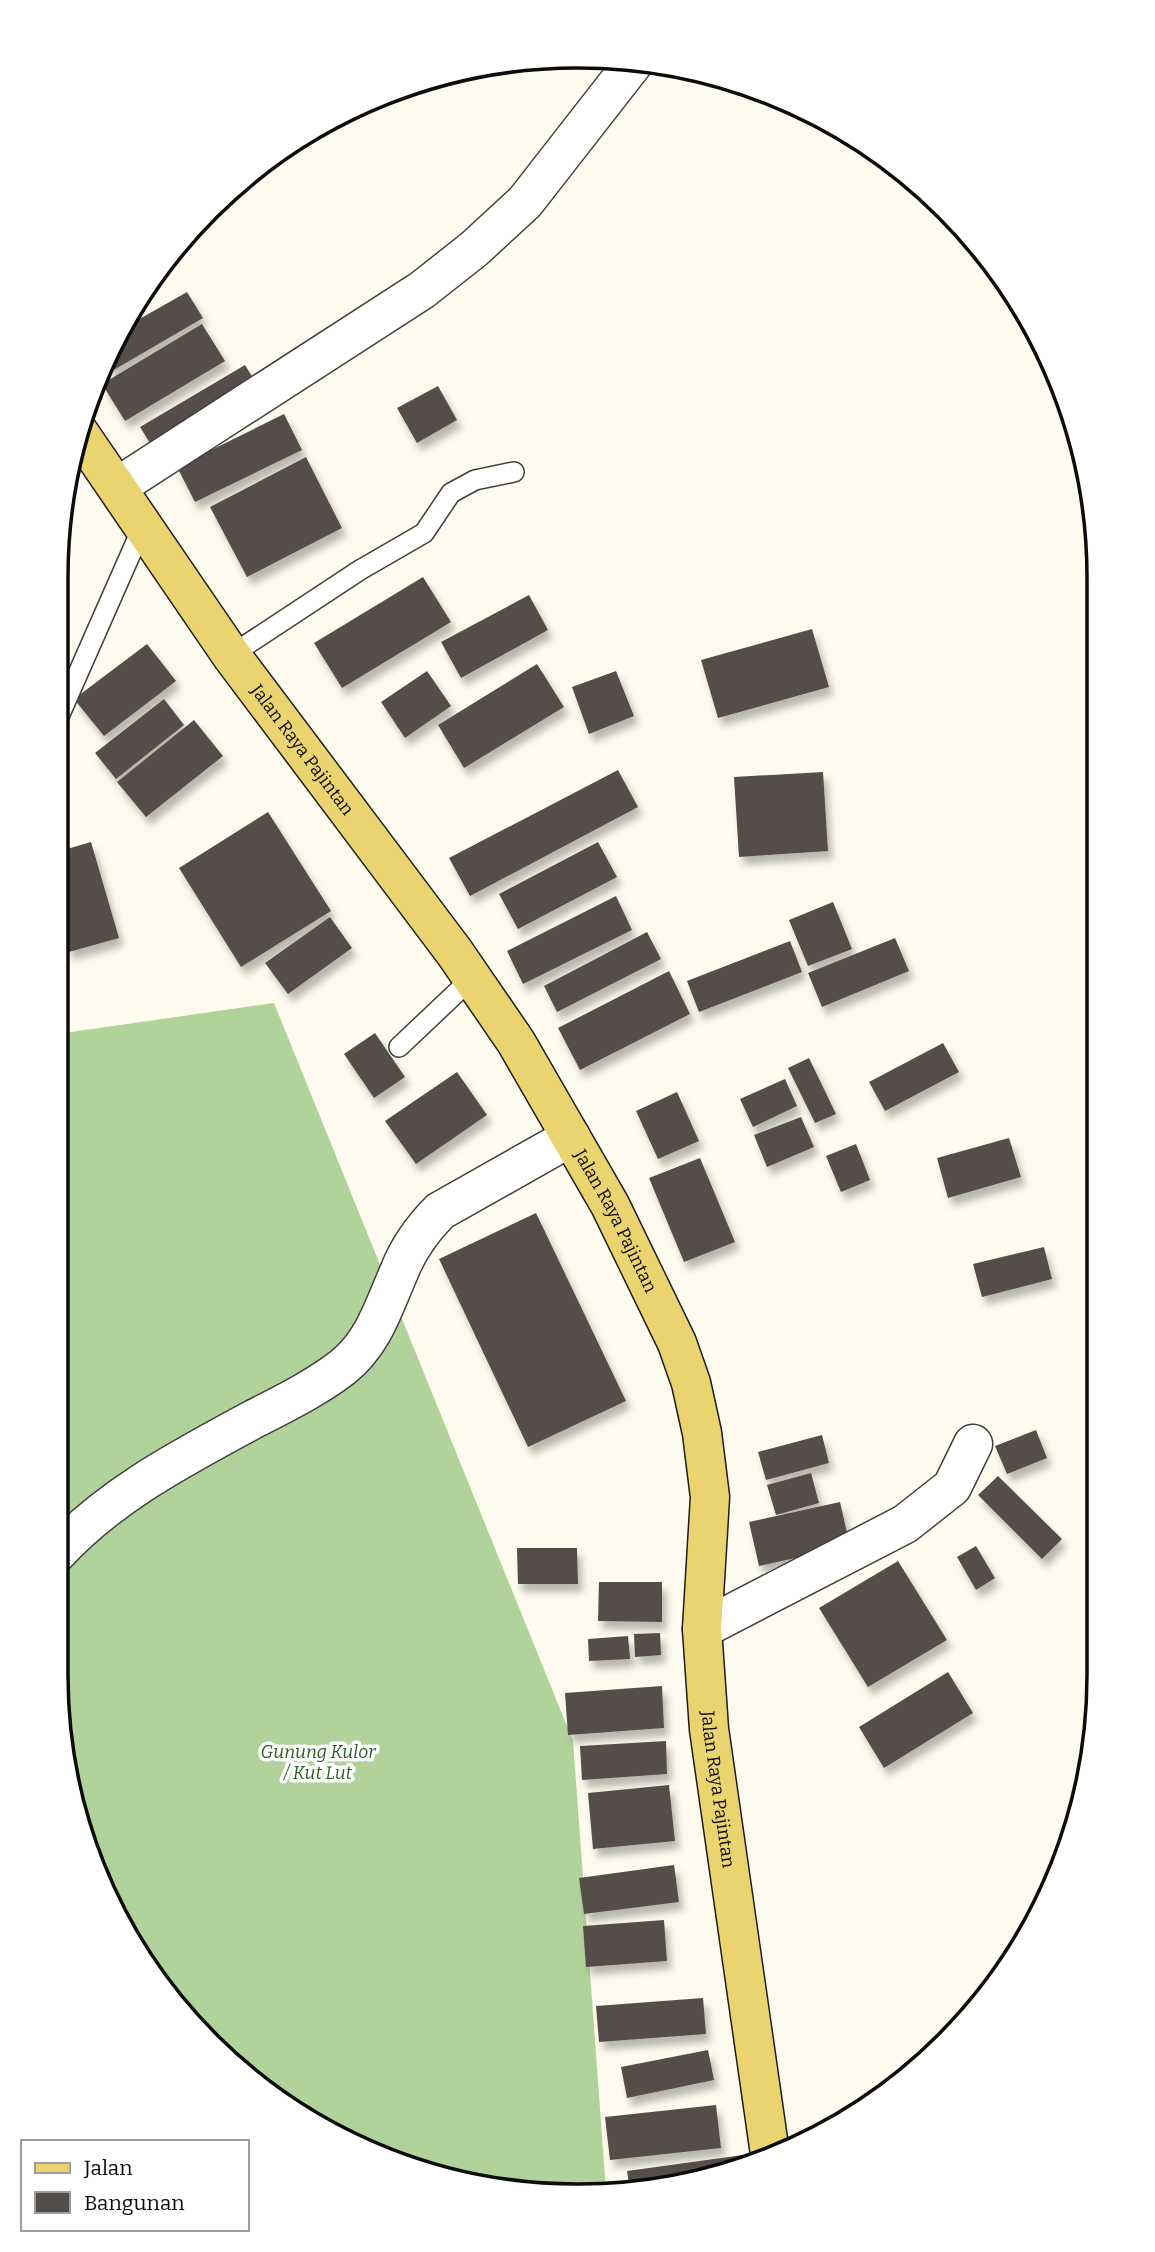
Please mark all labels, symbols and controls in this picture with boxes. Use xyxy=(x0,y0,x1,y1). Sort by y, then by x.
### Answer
street label: Jalan Raya Pajintan xyxy=(245,679,359,820)
street label: Jalan Raya Pajintan xyxy=(569,1145,662,1297)
street label: Jalan Raya Pajintan xyxy=(697,1709,740,1870)
park label: Gunung Kulor / Kut Lut xyxy=(261,1741,376,1784)
legend xyxy=(21,2140,248,2231)
text: Jalan xyxy=(83,2155,133,2181)
text: Bangunan xyxy=(84,2190,185,2216)

